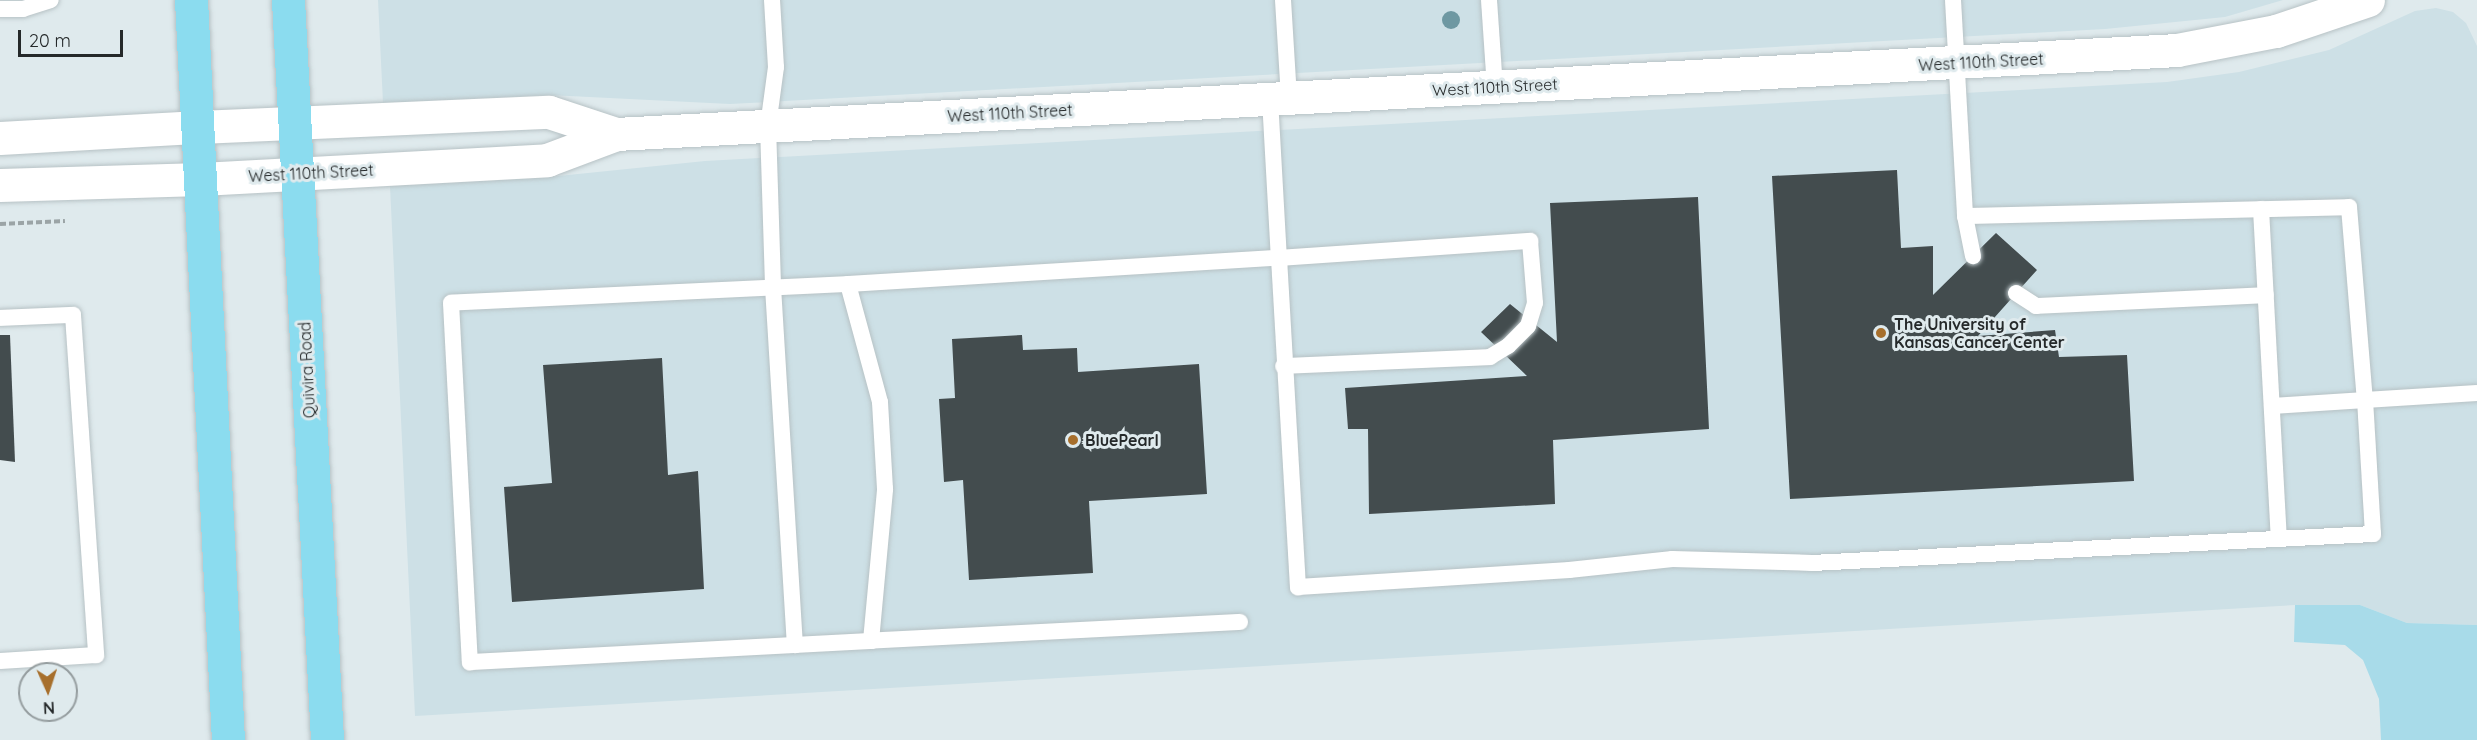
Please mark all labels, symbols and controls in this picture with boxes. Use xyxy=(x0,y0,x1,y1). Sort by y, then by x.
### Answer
scale bar xyxy=(21,18,126,56)
text: 20 m xyxy=(29,29,71,52)
street label: West 110th Street xyxy=(1918,49,2044,75)
street label: West 110th Street xyxy=(1432,74,1558,100)
street label: West 110th Street xyxy=(947,100,1073,126)
street label: West 110th Street xyxy=(248,160,374,186)
place label: The University of Kansas Cancer Center xyxy=(1894,314,2065,352)
street label: Quivira Road xyxy=(295,321,319,419)
marker: The University of Kansas Cancer Center xyxy=(1872,324,1890,342)
place label: BluePearl xyxy=(1085,430,1159,450)
marker: BluePearl xyxy=(1066,433,1080,447)
north arrow xyxy=(18,662,78,722)
text: N xyxy=(42,698,55,718)

